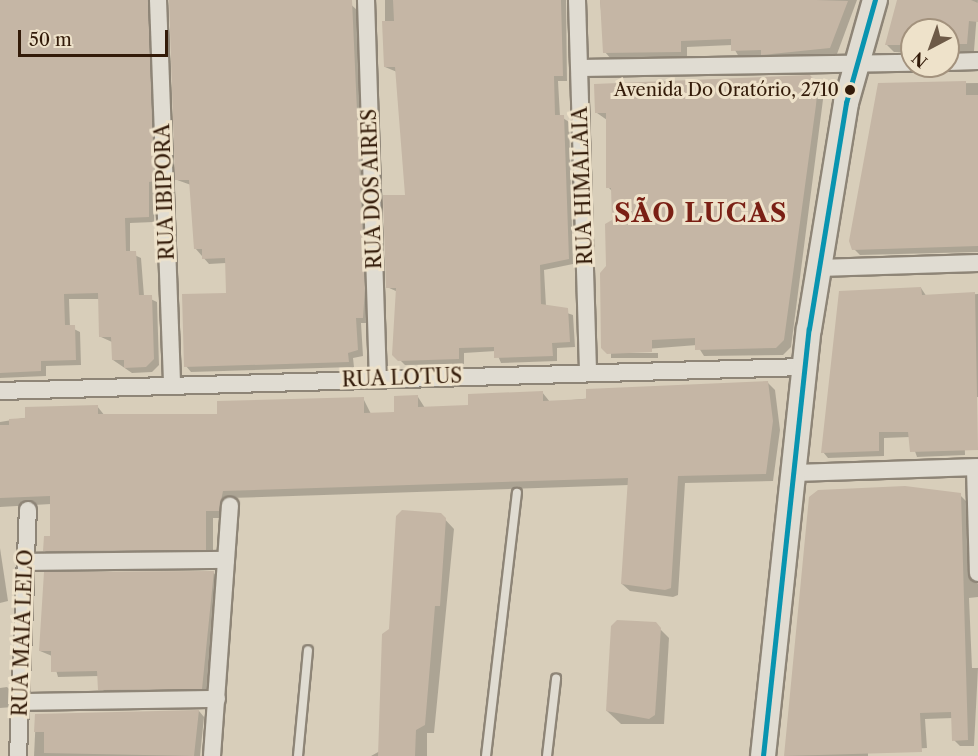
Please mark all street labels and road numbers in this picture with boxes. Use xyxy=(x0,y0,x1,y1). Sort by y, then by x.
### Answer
street label: RUA HIMALAIA xyxy=(568,106,598,266)
street label: RUA DOS AIRES xyxy=(357,108,387,270)
street label: RUA IBIPORA xyxy=(151,123,179,261)
street label: RUA LOTUS xyxy=(341,364,463,392)
street label: RUA MAIA LELO xyxy=(8,548,38,718)

